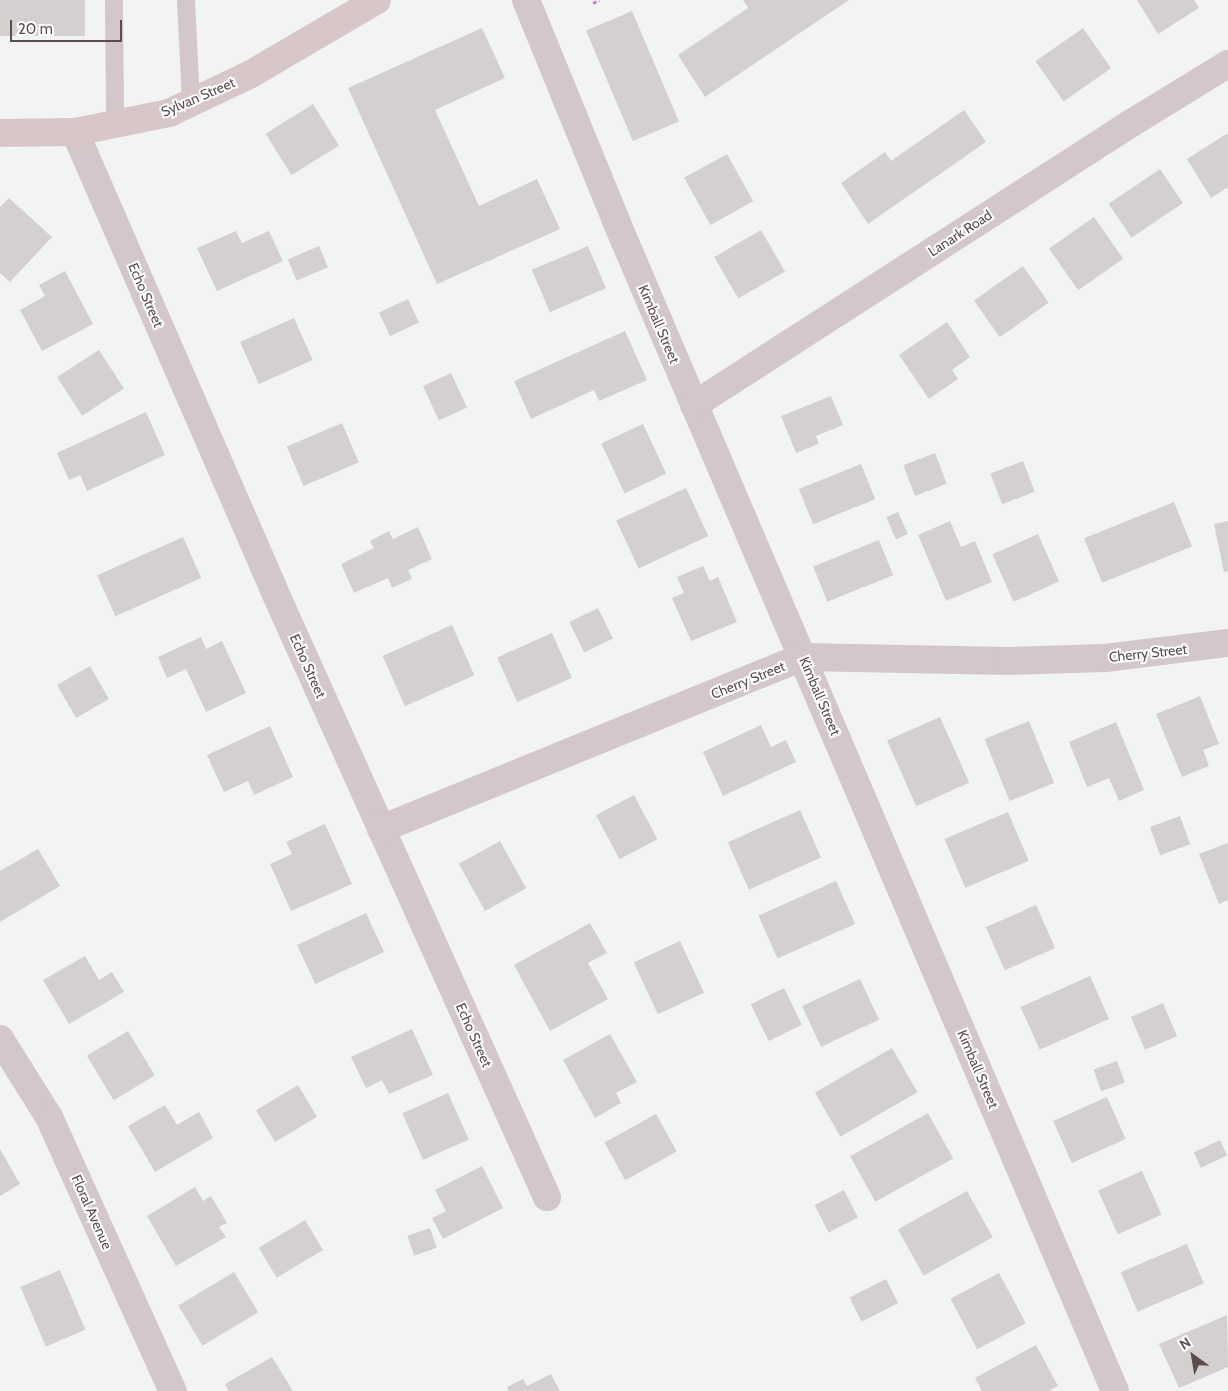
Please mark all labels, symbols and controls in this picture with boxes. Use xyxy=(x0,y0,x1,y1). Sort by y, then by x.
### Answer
scale bar xyxy=(12,10,125,42)
text: 20 m xyxy=(18,20,53,38)
street label: Sylvan Street xyxy=(158,74,238,120)
street label: Lanark Road xyxy=(925,206,995,260)
street label: Echo Street xyxy=(125,260,167,330)
street label: Kimball Street xyxy=(635,282,683,366)
street label: Echo Street xyxy=(286,631,330,701)
street label: Cherry Street xyxy=(1108,641,1188,665)
street label: Kimball Street xyxy=(796,654,844,738)
street label: Cherry Street xyxy=(708,658,788,702)
street label: Echo Street xyxy=(452,1000,496,1070)
street label: Kimball Street xyxy=(954,1027,1002,1111)
street label: Floral Avenue xyxy=(68,1172,116,1252)
north arrow xyxy=(1168,1331,1218,1381)
text: N xyxy=(1176,1333,1194,1354)

